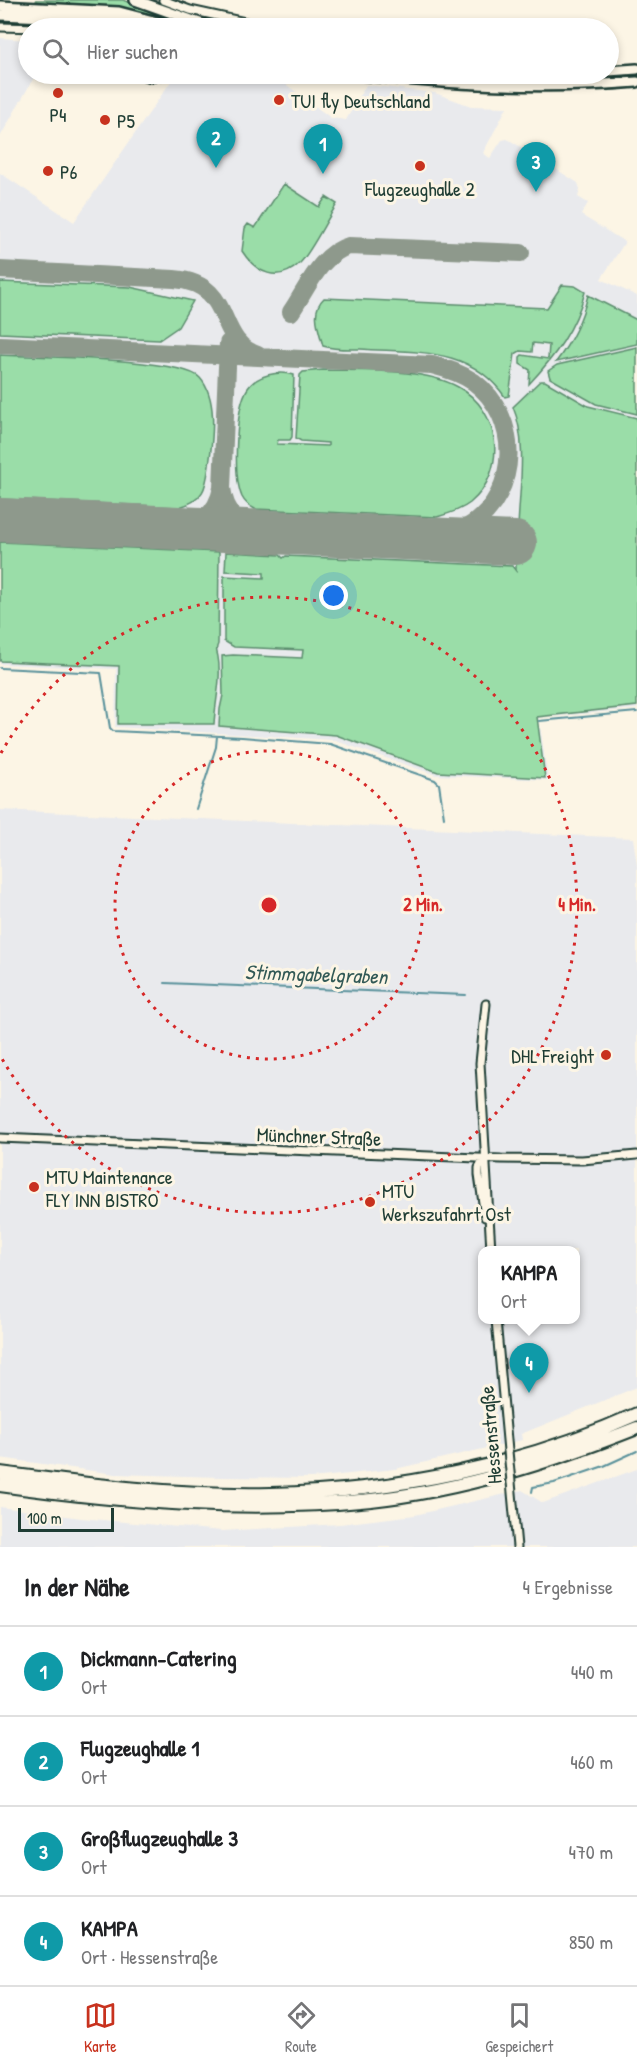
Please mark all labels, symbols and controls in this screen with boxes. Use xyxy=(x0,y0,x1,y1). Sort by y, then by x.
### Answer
search box xyxy=(18,18,619,84)
icon: search xyxy=(39,35,72,68)
text: Hier suchen xyxy=(87,36,178,66)
marker: P4 xyxy=(51,86,65,100)
place label: TUI fly Deutschland xyxy=(291,87,430,114)
marker: TUI fly Deutschland xyxy=(272,93,286,107)
place label: P4 xyxy=(49,101,67,128)
place label: P5 xyxy=(117,107,136,134)
marker: P5 xyxy=(98,113,112,127)
pin: 2 xyxy=(196,118,236,168)
pin: 1 xyxy=(304,124,342,174)
pin: 3 xyxy=(516,142,556,192)
place label: P6 xyxy=(60,158,78,185)
marker: Flugzeughalle 2 xyxy=(413,159,427,173)
marker: P6 xyxy=(41,164,55,178)
place label: Flugzeughalle 2 xyxy=(364,175,476,202)
your location xyxy=(319,581,348,610)
text: 2 Min. xyxy=(403,892,443,917)
text: 4 Min. xyxy=(558,892,596,917)
centre of rings xyxy=(259,895,279,915)
water label: Stimmgabelgraben xyxy=(244,957,389,991)
place label: DHL Freight xyxy=(511,1042,595,1069)
marker: DHL Freight xyxy=(599,1048,613,1062)
street label: Münchner Straße xyxy=(256,1120,382,1152)
place label: MTU Maintenance FLY INN BISTRO xyxy=(45,1163,173,1213)
place label: MTU Werkszufahrt Ost xyxy=(382,1177,512,1227)
marker: MTU Maintenance FLY INN BISTRO xyxy=(27,1180,41,1194)
marker: MTU Werkszufahrt Ost xyxy=(363,1195,377,1209)
popup xyxy=(478,1246,580,1324)
text: KAMPA xyxy=(501,1257,557,1287)
text: Ort xyxy=(501,1287,526,1314)
pin: 4 xyxy=(510,1344,548,1393)
street label: Hessenstraße xyxy=(472,1385,508,1485)
scale bar xyxy=(18,1505,114,1532)
text: 100 m xyxy=(27,1507,62,1529)
text: In der Nähe xyxy=(24,1569,130,1604)
text: 4 Ergebnisse xyxy=(522,1573,613,1600)
text: Dickmann-Catering xyxy=(81,1643,237,1673)
text: 1 xyxy=(40,1658,47,1685)
text: 440 m xyxy=(571,1658,613,1685)
text: Ort xyxy=(81,1673,107,1700)
text: Flugzeughalle 1 xyxy=(81,1733,200,1763)
text: 2 xyxy=(39,1748,48,1775)
text: 460 m xyxy=(570,1748,613,1775)
text: Ort xyxy=(81,1763,107,1790)
text: Großflugzeughalle 3 xyxy=(81,1823,238,1853)
text: 3 xyxy=(39,1838,48,1865)
text: 470 m xyxy=(568,1838,613,1865)
text: Ort xyxy=(81,1853,107,1880)
text: KAMPA xyxy=(81,1913,138,1943)
text: 4 xyxy=(40,1928,47,1955)
text: 850 m xyxy=(569,1928,613,1955)
text: Ort · Hessenstraße xyxy=(81,1943,218,1970)
tab: Karte xyxy=(84,1999,117,2057)
tab: Route xyxy=(285,1999,318,2057)
tab: Gespeichert xyxy=(485,1999,553,2057)

